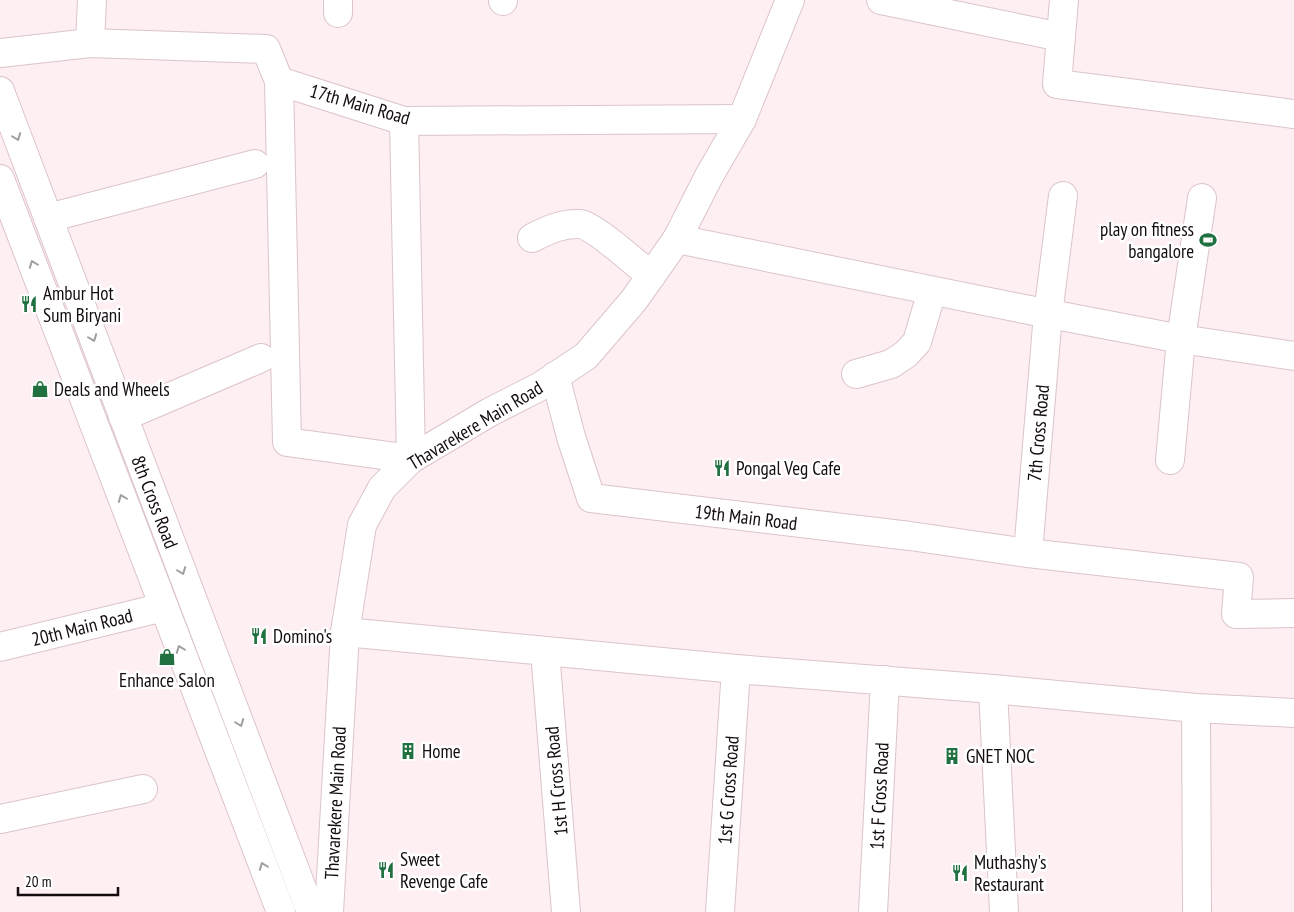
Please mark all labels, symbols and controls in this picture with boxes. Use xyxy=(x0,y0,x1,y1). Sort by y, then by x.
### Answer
street label: 17th Main Road xyxy=(307,78,413,130)
one-way arrow xyxy=(11,132,21,140)
place label: play on fitness bangalore xyxy=(1100,217,1194,263)
sports icon: play on fitness bangalore xyxy=(1198,230,1218,250)
one-way arrow xyxy=(29,260,39,269)
place label: Ambur Hot Sum Biryani xyxy=(43,281,121,327)
restaurant icon: Ambur Hot Sum Biryani xyxy=(19,294,39,314)
one-way arrow xyxy=(87,333,97,342)
street label: Thavarekere Main Road xyxy=(403,375,547,475)
place label: Deals and Wheels xyxy=(54,377,170,401)
shop icon: Deals and Wheels xyxy=(30,379,50,399)
street label: 7th Cross Road xyxy=(1022,384,1054,482)
street label: 8th Cross Road xyxy=(126,452,184,552)
place label: Pongal Veg Cafe xyxy=(736,456,841,480)
restaurant icon: Pongal Veg Cafe xyxy=(712,458,732,478)
one-way arrow xyxy=(118,494,128,502)
street label: 19th Main Road xyxy=(693,499,799,535)
one-way arrow xyxy=(176,567,186,575)
street label: 20th Main Road xyxy=(29,603,135,651)
place label: Domino's xyxy=(273,624,332,648)
restaurant icon: Domino's xyxy=(249,626,269,646)
one-way arrow xyxy=(176,646,186,654)
shop icon: Enhance Salon xyxy=(157,647,177,667)
place label: Enhance Salon xyxy=(119,668,215,692)
one-way arrow xyxy=(234,719,244,727)
street label: 1st H Cross Road xyxy=(539,725,573,837)
street label: Thavarekere Main Road xyxy=(319,726,351,880)
street label: 1st G Cross Road xyxy=(712,735,744,845)
place label: Home xyxy=(422,739,461,763)
building icon: Home xyxy=(398,741,418,761)
street label: 1st F Cross Road xyxy=(864,742,894,850)
place label: GNET NOC xyxy=(966,744,1035,768)
building icon: GNET NOC xyxy=(942,746,962,766)
place label: Sweet Revenge Cafe xyxy=(400,847,488,893)
place label: Muthashy's Restaurant xyxy=(974,850,1046,896)
restaurant icon: Sweet Revenge Cafe xyxy=(376,860,396,880)
one-way arrow xyxy=(259,863,269,871)
restaurant icon: Muthashy's Restaurant xyxy=(950,863,970,883)
scale bar xyxy=(18,864,118,896)
text: 20 m xyxy=(25,872,51,891)

